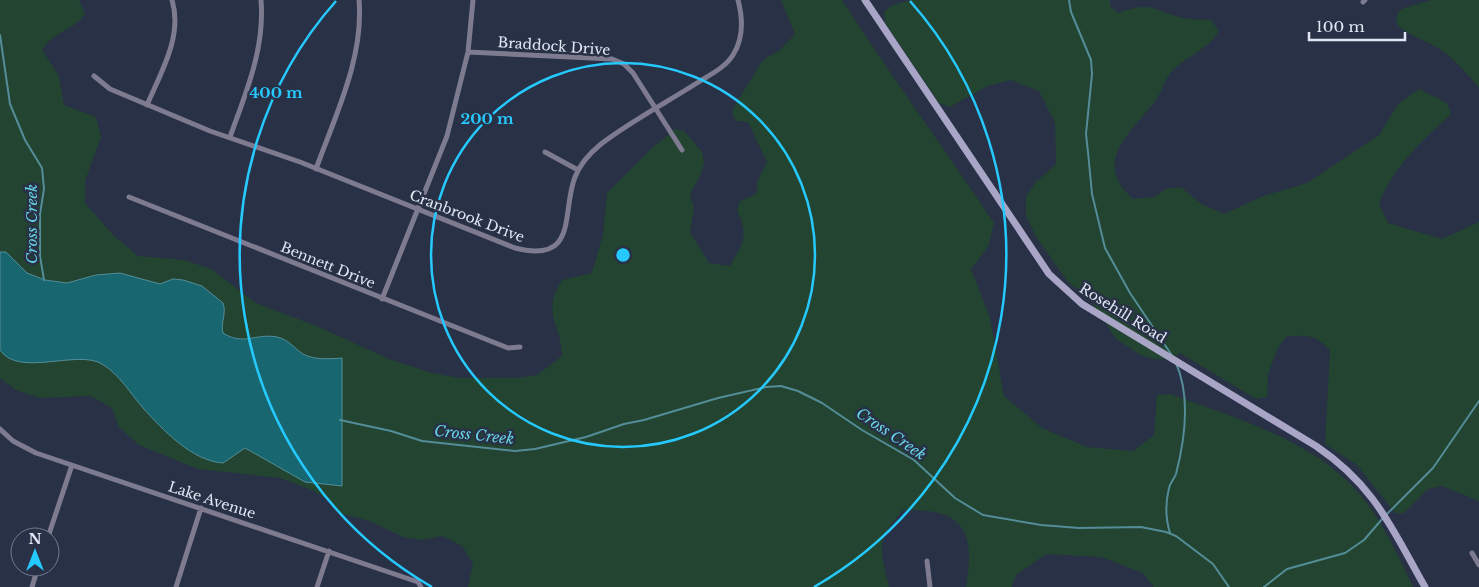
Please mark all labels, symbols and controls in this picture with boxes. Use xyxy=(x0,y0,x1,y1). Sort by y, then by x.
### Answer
scale bar xyxy=(1309,10,1405,42)
text: 100 m xyxy=(1316,17,1365,36)
street label: Braddock Drive xyxy=(497,33,611,59)
text: 400 m xyxy=(249,83,303,102)
text: 200 m xyxy=(461,109,514,128)
water label: Cross Creek xyxy=(22,184,41,264)
street label: Cranbrook Drive xyxy=(407,186,527,246)
street label: Bennett Drive xyxy=(278,238,378,292)
centre of rings xyxy=(614,246,632,264)
street label: Rosehill Road xyxy=(1076,279,1170,347)
water label: Cross Creek xyxy=(853,403,930,464)
water label: Cross Creek xyxy=(433,421,515,448)
street label: Lake Avenue xyxy=(166,477,258,523)
north arrow xyxy=(10,527,60,577)
text: N xyxy=(28,530,42,548)

